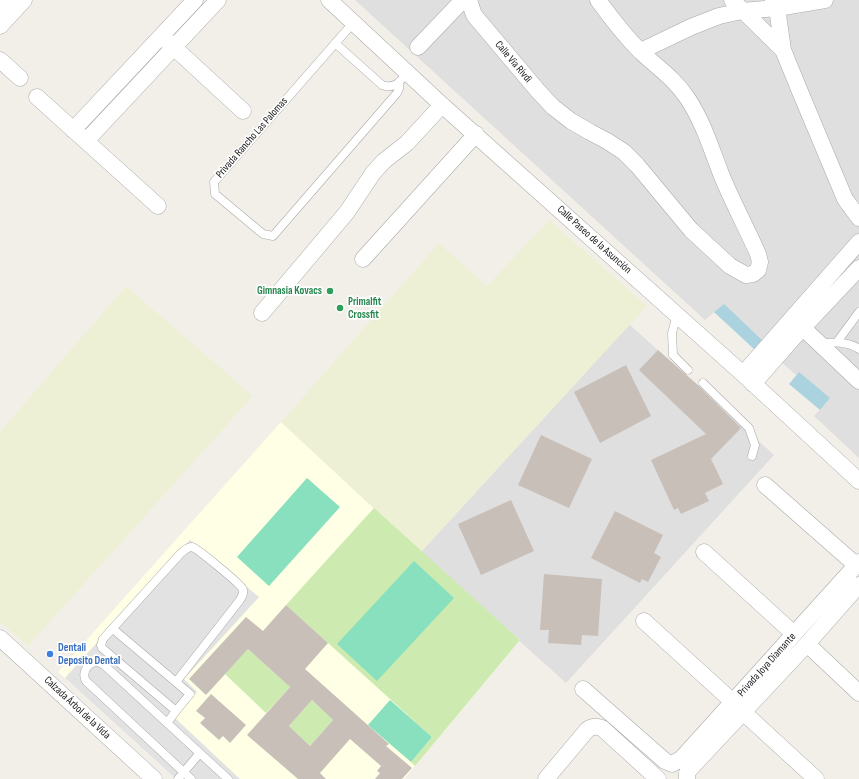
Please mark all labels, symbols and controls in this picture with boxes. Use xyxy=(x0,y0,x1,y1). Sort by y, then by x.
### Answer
street label: Calle Via Rivdi xyxy=(492,38,534,86)
street label: Privada Rancho Las Palomas xyxy=(213,95,291,181)
street label: Calle Paseo de la Asunción xyxy=(554,203,634,277)
place label: Gimnasia Kovacs xyxy=(257,284,322,298)
marker: Gimnasia Kovacs xyxy=(325,286,335,296)
place label: Primalfit Crossfit xyxy=(348,295,381,321)
marker: Primalfit Crossfit xyxy=(335,303,345,313)
street label: Privada Joya Diamante xyxy=(735,630,799,700)
place label: Dentali Deposito Dental xyxy=(58,641,120,667)
marker: Dentali Deposito Dental xyxy=(45,649,55,659)
street label: Calzada Árbol de la Vida xyxy=(41,674,113,742)

